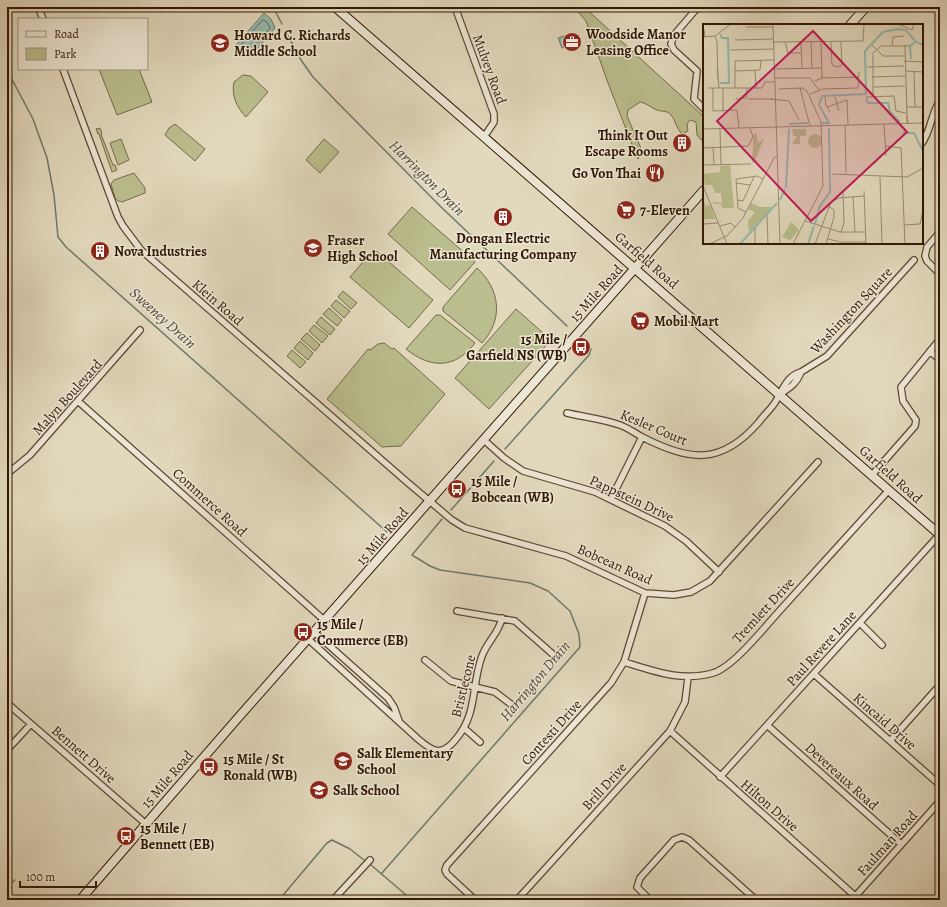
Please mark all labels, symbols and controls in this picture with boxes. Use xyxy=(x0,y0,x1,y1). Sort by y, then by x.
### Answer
legend xyxy=(18,18,148,70)
inset map xyxy=(703,24,923,244)
place label: Woodside Manor Leasing Office xyxy=(585,25,686,60)
text: Road xyxy=(54,26,80,42)
place label: Howard C. Richards Middle School xyxy=(234,26,351,61)
office icon: Woodside Manor Leasing Office xyxy=(561,31,583,53)
school or university icon: Howard C. Richards Middle School xyxy=(209,32,231,54)
street label: Mulvey Road xyxy=(468,32,511,107)
text: Park xyxy=(54,46,77,62)
place label: Think It Out Escape Rooms xyxy=(584,126,668,161)
building icon: Think It Out Escape Rooms xyxy=(671,132,693,154)
water label: Harrington Drain xyxy=(385,136,469,220)
restaurant icon: Go Von Thai xyxy=(644,162,666,184)
place label: Go Von Thai xyxy=(572,164,641,183)
supermarket icon: 7-Eleven xyxy=(615,199,637,221)
place label: 7-Eleven xyxy=(640,201,690,220)
building icon: Dongan Electric Manufacturing Company xyxy=(492,206,514,228)
street label: Garfield Road xyxy=(611,227,683,294)
place label: Dongan Electric Manufacturing Company xyxy=(430,229,577,264)
place label: Fraser High School xyxy=(327,231,398,266)
school or university icon: Fraser High School xyxy=(302,237,324,259)
building icon: Nova Industries xyxy=(89,240,111,262)
place label: Nova Industries xyxy=(114,242,207,261)
street label: 15 Mile Road xyxy=(566,260,627,326)
street label: Washington Square xyxy=(805,263,897,359)
street label: Klein Road xyxy=(188,275,248,330)
water label: Sweeney Drain xyxy=(126,283,200,353)
supermarket icon: Mobil Mart xyxy=(629,310,651,332)
place label: Mobil Mart xyxy=(654,312,719,331)
place label: 15 Mile / Garfield NS (WB) xyxy=(466,330,567,365)
bus stop icon: 15 Mile / Garfield NS (WB) xyxy=(570,336,592,358)
street label: Malyn Boulevard xyxy=(28,355,107,439)
street label: Kesler Court xyxy=(617,405,691,450)
street label: Garfield Road xyxy=(855,441,927,508)
street label: Commerce Road xyxy=(168,464,251,541)
street label: Pappstein Drive xyxy=(586,471,677,526)
place label: 15 Mile / Bobcean (WB) xyxy=(471,472,554,507)
bus stop icon: 15 Mile / Bobcean (WB) xyxy=(446,478,468,500)
street label: 15 Mile Road xyxy=(352,503,413,569)
street label: Bobcean Road xyxy=(574,539,656,590)
street label: Tremlett Drive xyxy=(728,573,799,647)
street label: Paul Revere Lane xyxy=(782,606,861,690)
place label: 15 Mile / Commerce (EB) xyxy=(317,615,408,650)
bus stop icon: 15 Mile / Commerce (EB) xyxy=(292,621,314,643)
water label: Harrington Drain xyxy=(495,636,575,726)
street label: Bristlecone xyxy=(447,653,480,720)
street label: Kincaid Drive xyxy=(849,688,920,754)
street label: Contesti Drive xyxy=(517,695,586,769)
street label: Bennett Drive xyxy=(47,721,120,788)
street label: Devereaux Road xyxy=(801,738,883,815)
place label: Salk Elementary School xyxy=(357,744,453,779)
street label: 15 Mile Road xyxy=(137,746,198,812)
place label: 15 Mile / St Ronald (WB) xyxy=(223,750,297,785)
school or university icon: Salk Elementary School xyxy=(332,750,354,772)
bus stop icon: 15 Mile / St Ronald (WB) xyxy=(198,756,220,778)
street label: Brill Drive xyxy=(578,758,631,814)
street label: Hilton Drive xyxy=(737,775,803,836)
school or university icon: Salk School xyxy=(308,779,330,801)
place label: Salk School xyxy=(333,781,400,800)
street label: Faulman Road xyxy=(853,806,922,880)
place label: 15 Mile / Bennett (EB) xyxy=(140,819,214,854)
bus stop icon: 15 Mile / Bennett (EB) xyxy=(115,825,137,847)
scale bar xyxy=(20,863,96,889)
text: 100 m xyxy=(26,869,55,885)

